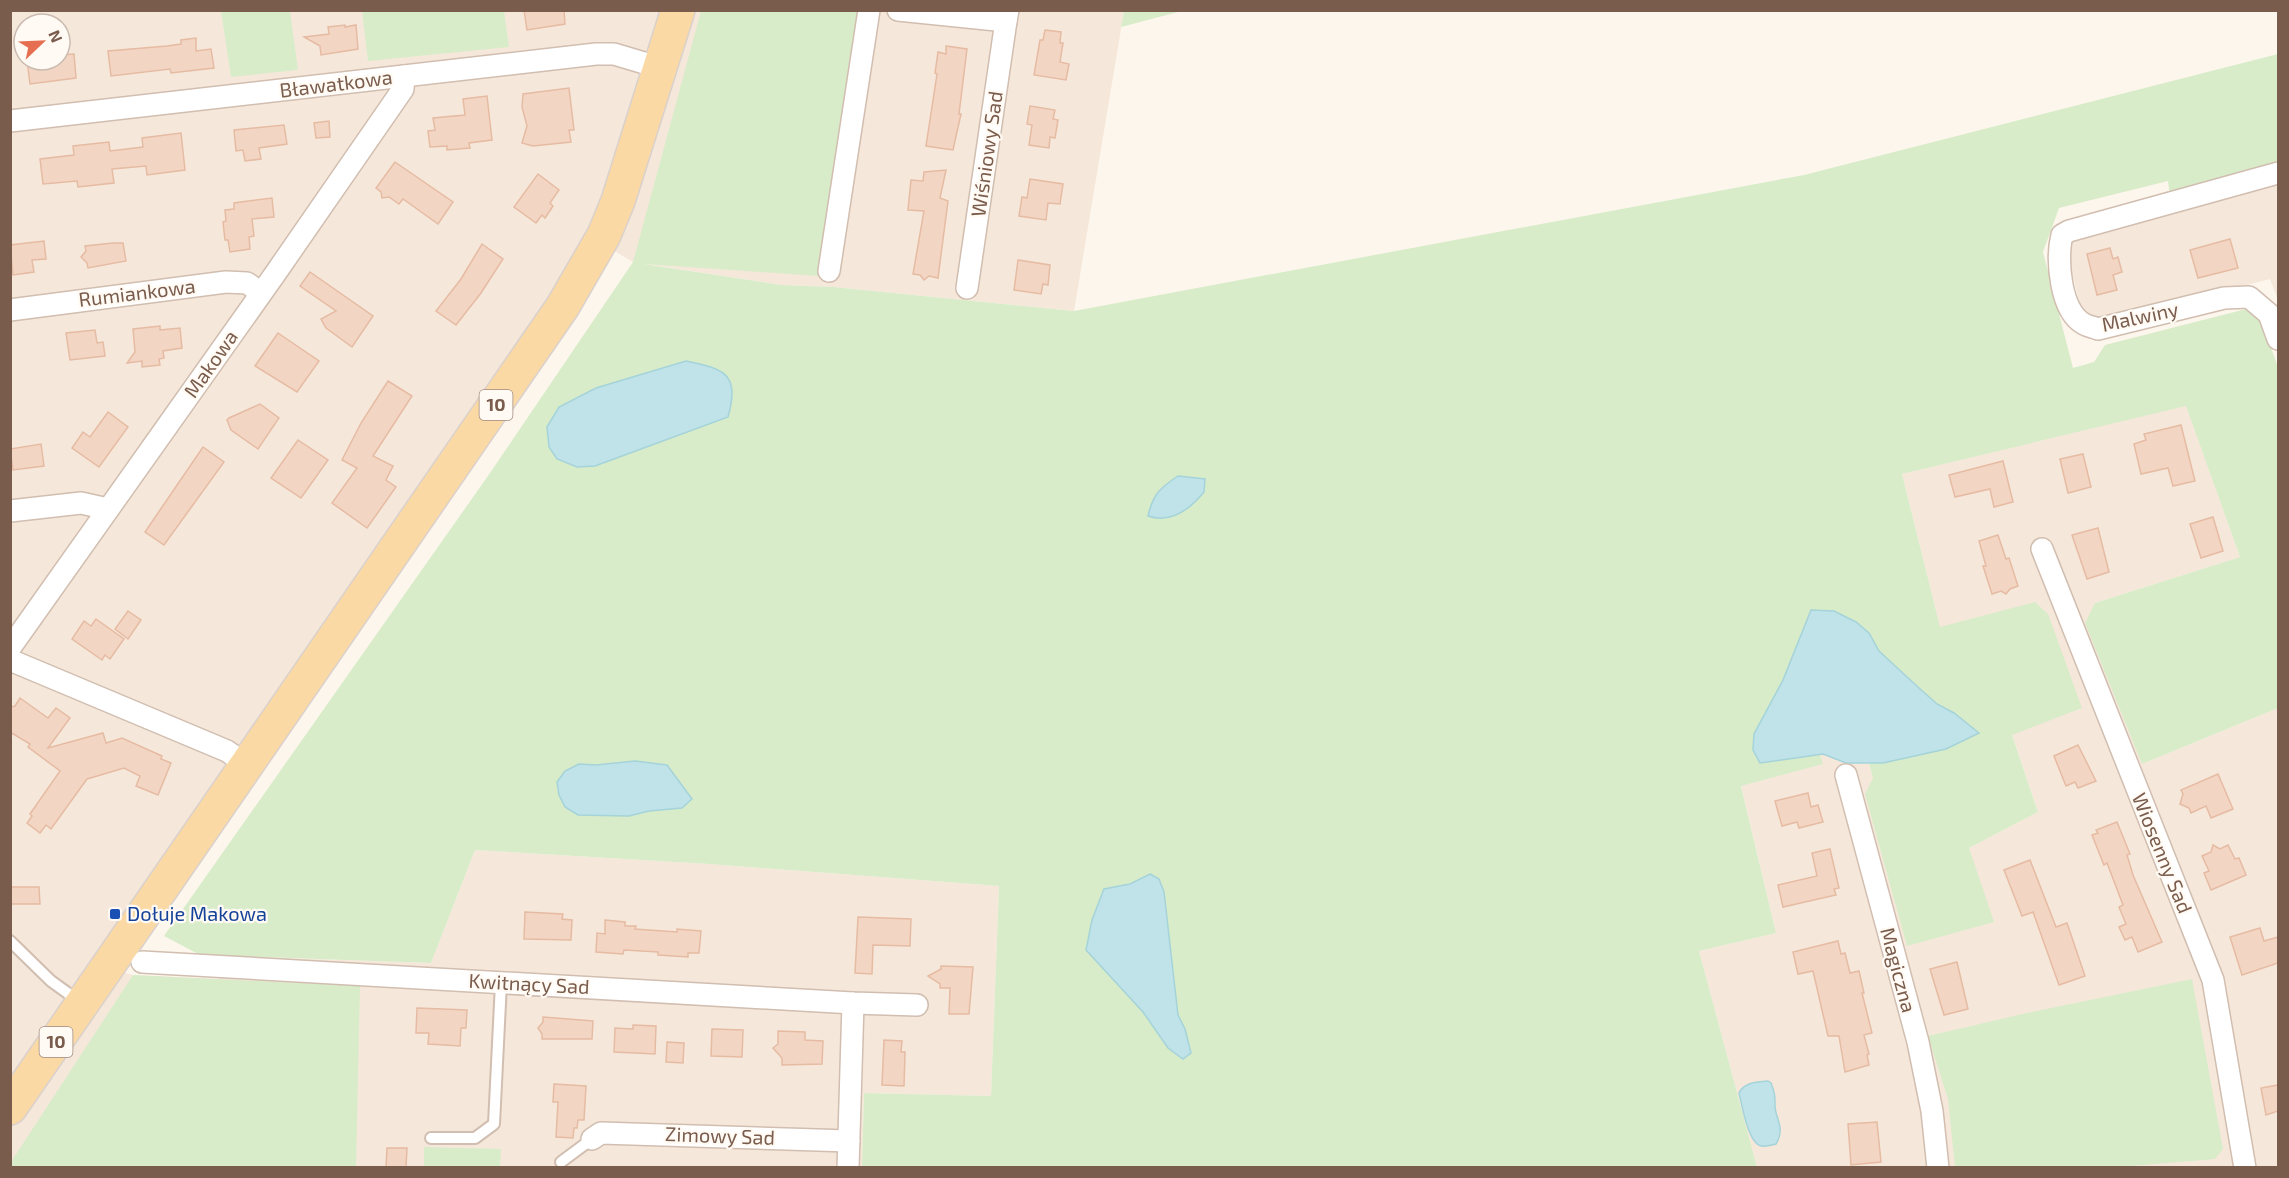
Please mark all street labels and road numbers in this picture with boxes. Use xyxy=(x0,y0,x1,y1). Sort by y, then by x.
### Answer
street label: Bławatkowa xyxy=(278,64,394,102)
street label: Wiśniowy Sad xyxy=(965,89,1007,218)
street label: Rumiankowa xyxy=(77,273,197,311)
street label: Malwiny xyxy=(2099,296,2181,336)
street label: Makowa xyxy=(178,325,242,402)
road number: 10 xyxy=(480,390,512,420)
street label: Wiosenny Sad xyxy=(2128,789,2198,916)
street label: Magiczna xyxy=(1876,925,1922,1015)
street label: Kwitnący Sad xyxy=(468,968,590,998)
road number: 10 xyxy=(40,1027,72,1057)
street label: Zimowy Sad xyxy=(665,1121,775,1149)

